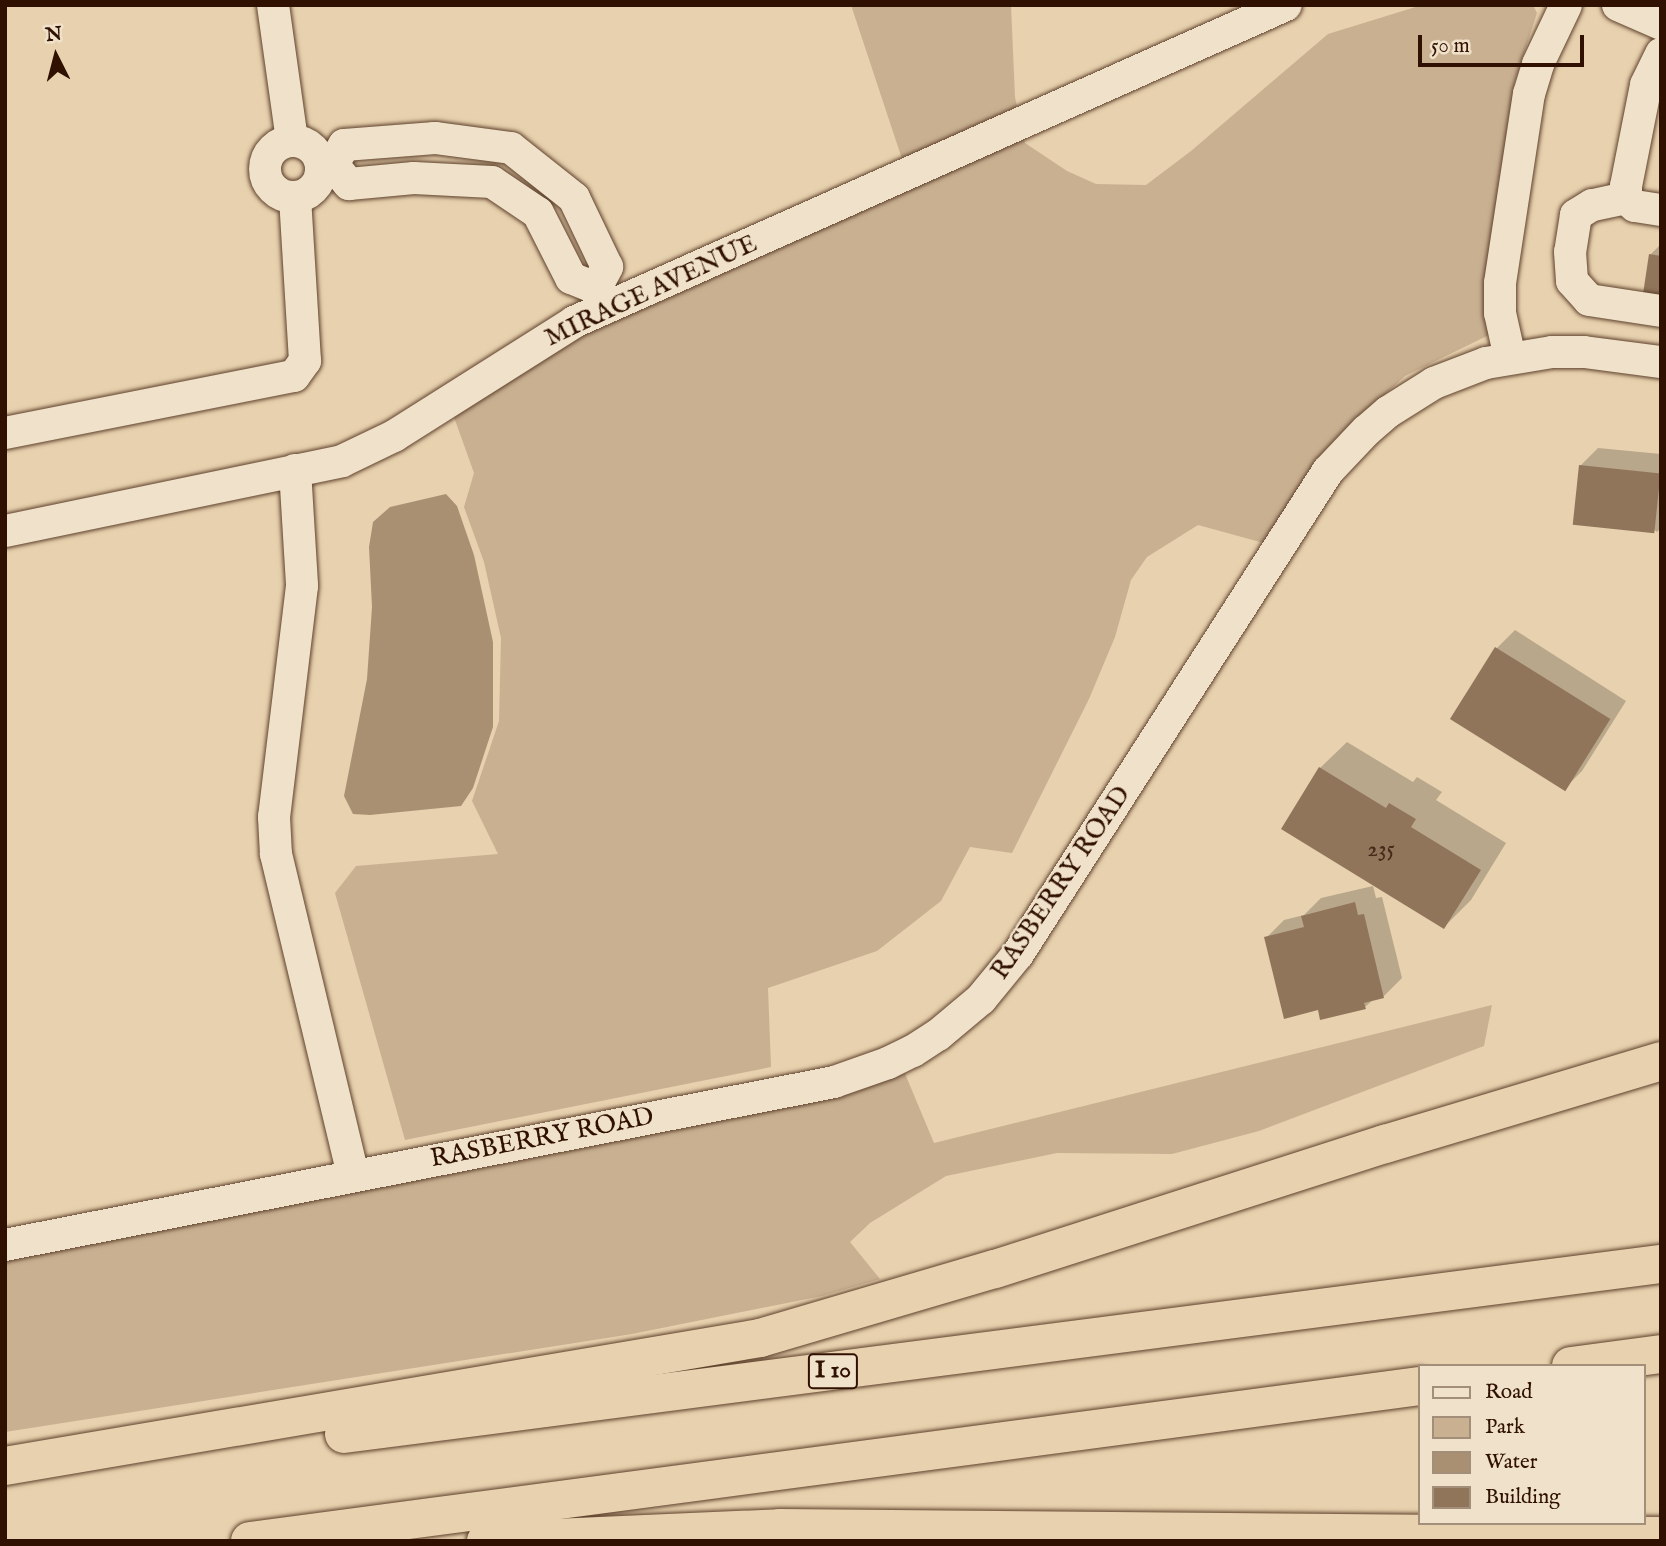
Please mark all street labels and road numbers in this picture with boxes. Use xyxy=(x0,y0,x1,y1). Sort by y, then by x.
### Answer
street label: MIRAGE AVENUE xyxy=(540,228,762,354)
street label: RASBERRY ROAD xyxy=(985,780,1137,986)
street label: RASBERRY ROAD xyxy=(428,1101,656,1175)
road number: I 10 xyxy=(807,1350,859,1392)

